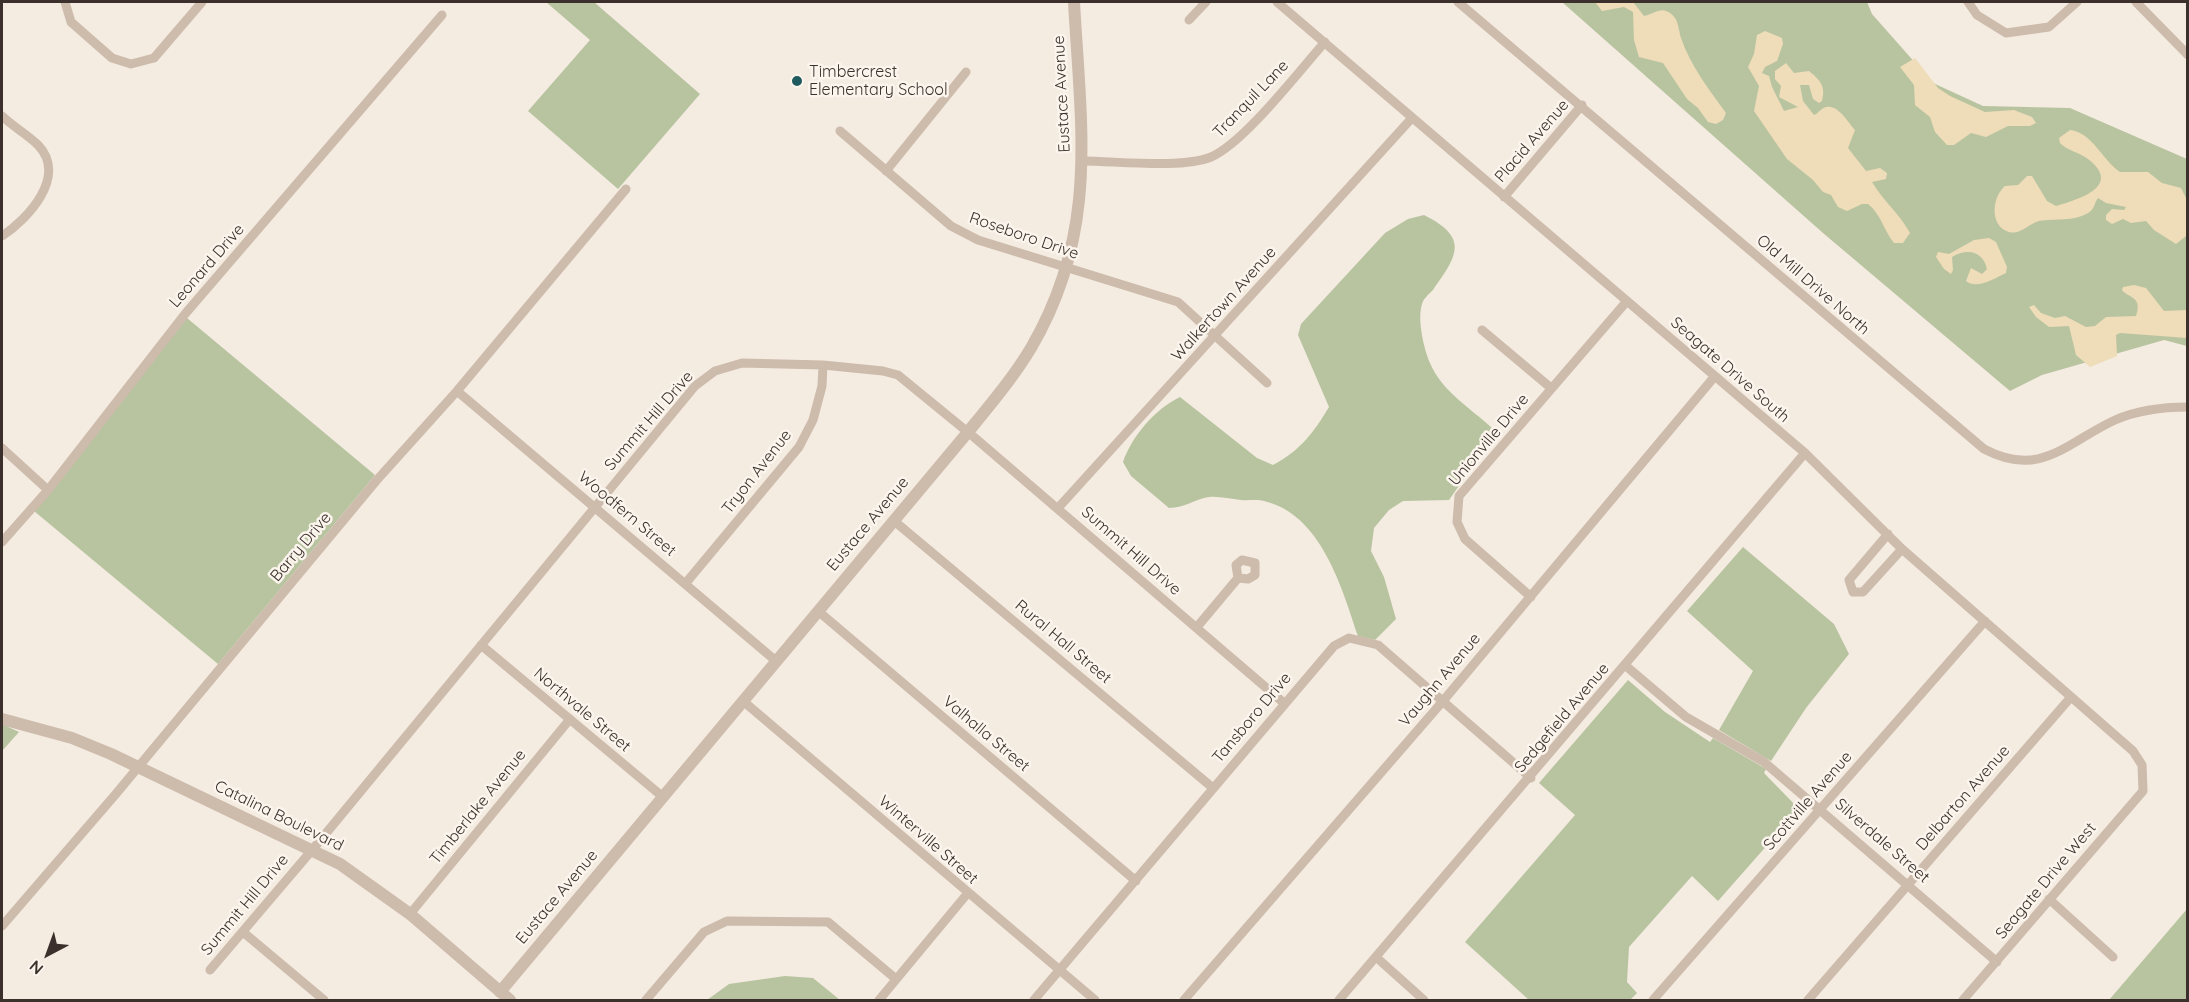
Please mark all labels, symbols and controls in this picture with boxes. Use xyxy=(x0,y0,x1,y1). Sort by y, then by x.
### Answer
street label: Eustace Avenue xyxy=(1049,35,1075,153)
street label: Tranquil Lane xyxy=(1209,56,1293,142)
place label: Timbercrest Elementary School xyxy=(809,62,948,100)
marker: Timbercrest Elementary School xyxy=(790,74,804,88)
street label: Placid Avenue xyxy=(1491,96,1573,186)
street label: Roseboro Drive xyxy=(967,208,1081,264)
street label: Leonard Drive xyxy=(165,220,249,312)
street label: Old Mill Drive North xyxy=(1753,231,1873,339)
street label: Walkertown Avenue xyxy=(1168,243,1280,365)
street label: Seagate Drive South xyxy=(1667,313,1793,427)
street label: Summit Hill Drive xyxy=(601,367,697,475)
street label: Unionville Drive xyxy=(1445,390,1533,490)
street label: Tryon Avenue xyxy=(718,426,796,518)
street label: Woodfern Street xyxy=(574,467,680,561)
street label: Eustace Avenue xyxy=(823,473,913,575)
street label: Summit Hill Drive xyxy=(1077,503,1185,599)
street label: Barry Drive xyxy=(267,509,335,585)
street label: Rural Hall Street xyxy=(1011,596,1115,688)
street label: Vaughn Avenue xyxy=(1395,629,1485,731)
street label: Sedgefield Avenue xyxy=(1511,659,1613,777)
street label: Northvale Street xyxy=(530,664,634,756)
street label: Tansboro Drive xyxy=(1209,669,1295,767)
street label: Valhalla Street xyxy=(939,692,1033,776)
street label: Delbarton Avenue xyxy=(1912,741,2014,855)
street label: Timberlake Avenue xyxy=(426,746,530,868)
street label: Scottville Avenue xyxy=(1760,748,1856,854)
street label: Catalina Boulevard xyxy=(211,776,347,856)
street label: Winterville Street xyxy=(874,792,982,888)
street label: Silverdale Street xyxy=(1831,795,1933,887)
street label: Seagate Drive West xyxy=(1992,819,2100,943)
street label: Eustace Avenue xyxy=(512,846,602,948)
street label: Summit Hill Drive xyxy=(197,851,293,959)
north arrow xyxy=(18,924,78,984)
text: N xyxy=(25,956,47,979)

